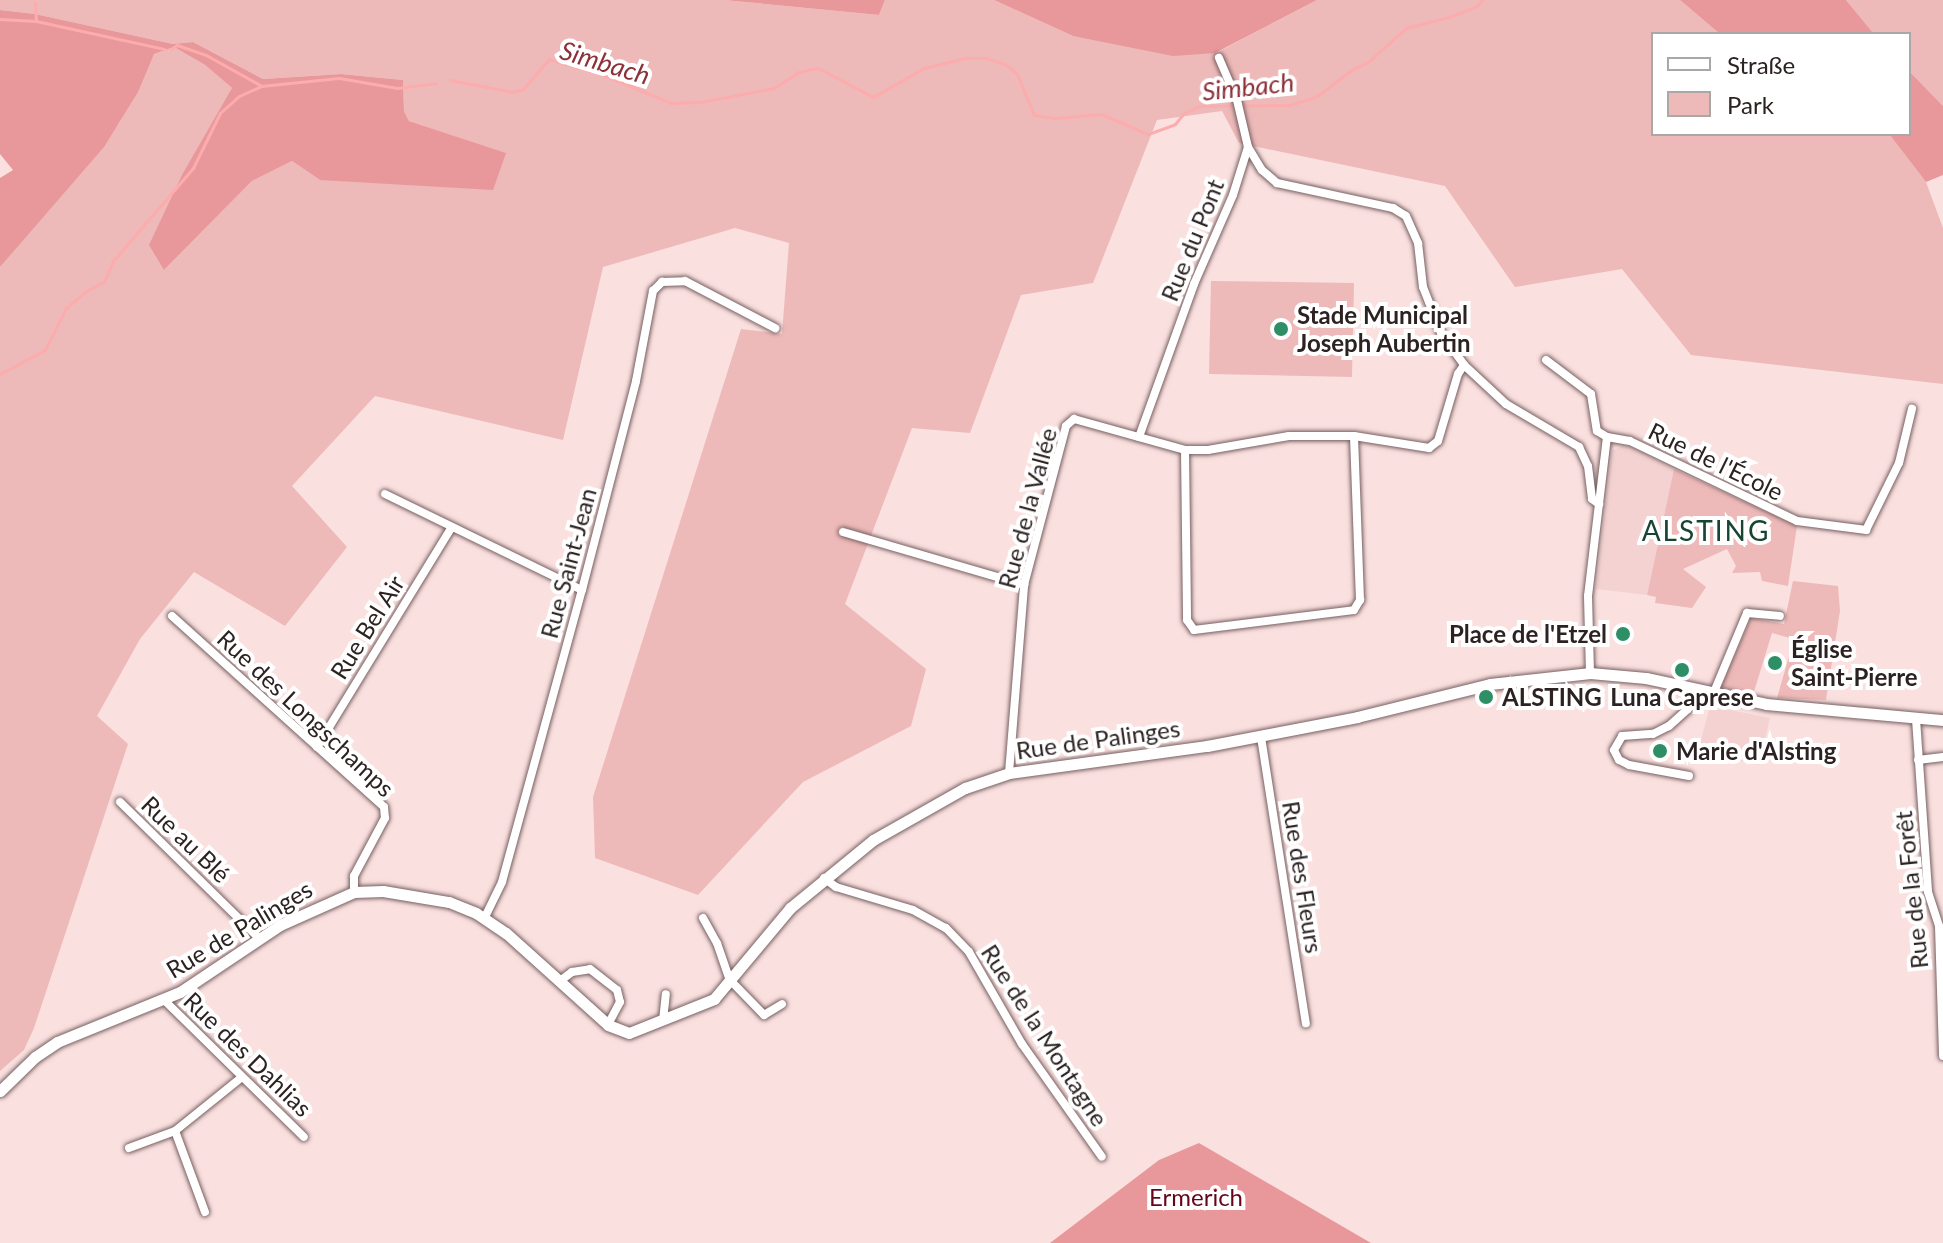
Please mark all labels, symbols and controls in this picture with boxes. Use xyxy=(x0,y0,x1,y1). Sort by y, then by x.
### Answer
legend xyxy=(1651,32,1911,136)
water label: Simbach xyxy=(556,35,654,91)
text: Straße xyxy=(1727,50,1795,79)
water label: Simbach xyxy=(1201,67,1295,107)
text: Park xyxy=(1727,90,1774,119)
street label: Rue du Pont xyxy=(1155,175,1229,305)
place label: Stade Municipal Joseph Aubertin xyxy=(1297,301,1471,357)
marker: Stade Municipal Joseph Aubertin xyxy=(1272,320,1290,338)
street label: Rue de l'École xyxy=(1644,416,1788,506)
street label: Rue de la Vallée xyxy=(992,424,1062,592)
street label: Rue Saint-Jean xyxy=(534,485,602,641)
district label: ALSTING xyxy=(1642,513,1770,547)
street label: Rue Bel Air xyxy=(324,570,410,684)
place label: Place de l'Etzel xyxy=(1449,620,1607,648)
street label: Rue des Longschamps xyxy=(212,624,400,802)
marker: Place de l'Etzel xyxy=(1614,625,1632,643)
place label: Église Saint-Pierre xyxy=(1791,635,1918,691)
marker: Église Saint-Pierre xyxy=(1766,654,1784,672)
marker: Luna Caprese xyxy=(1673,661,1691,679)
place label: ALSTING xyxy=(1502,683,1602,711)
place label: Luna Caprese xyxy=(1610,683,1754,711)
marker: ALSTING xyxy=(1477,688,1495,706)
street label: Rue de Palinges xyxy=(1014,713,1182,765)
place label: Marie d'Alsting xyxy=(1676,737,1836,765)
marker: Marie d'Alsting xyxy=(1651,742,1669,760)
street label: Rue au Blé xyxy=(136,790,236,888)
street label: Rue des Fleurs xyxy=(1277,799,1329,955)
street label: Rue de la Forêt xyxy=(1888,810,1934,970)
street label: Rue de Palinges xyxy=(161,874,317,984)
street label: Rue de la Montagne xyxy=(976,939,1114,1131)
street label: Rue des Dahlias xyxy=(178,986,318,1122)
park label: Ermerich xyxy=(1149,1183,1243,1211)

